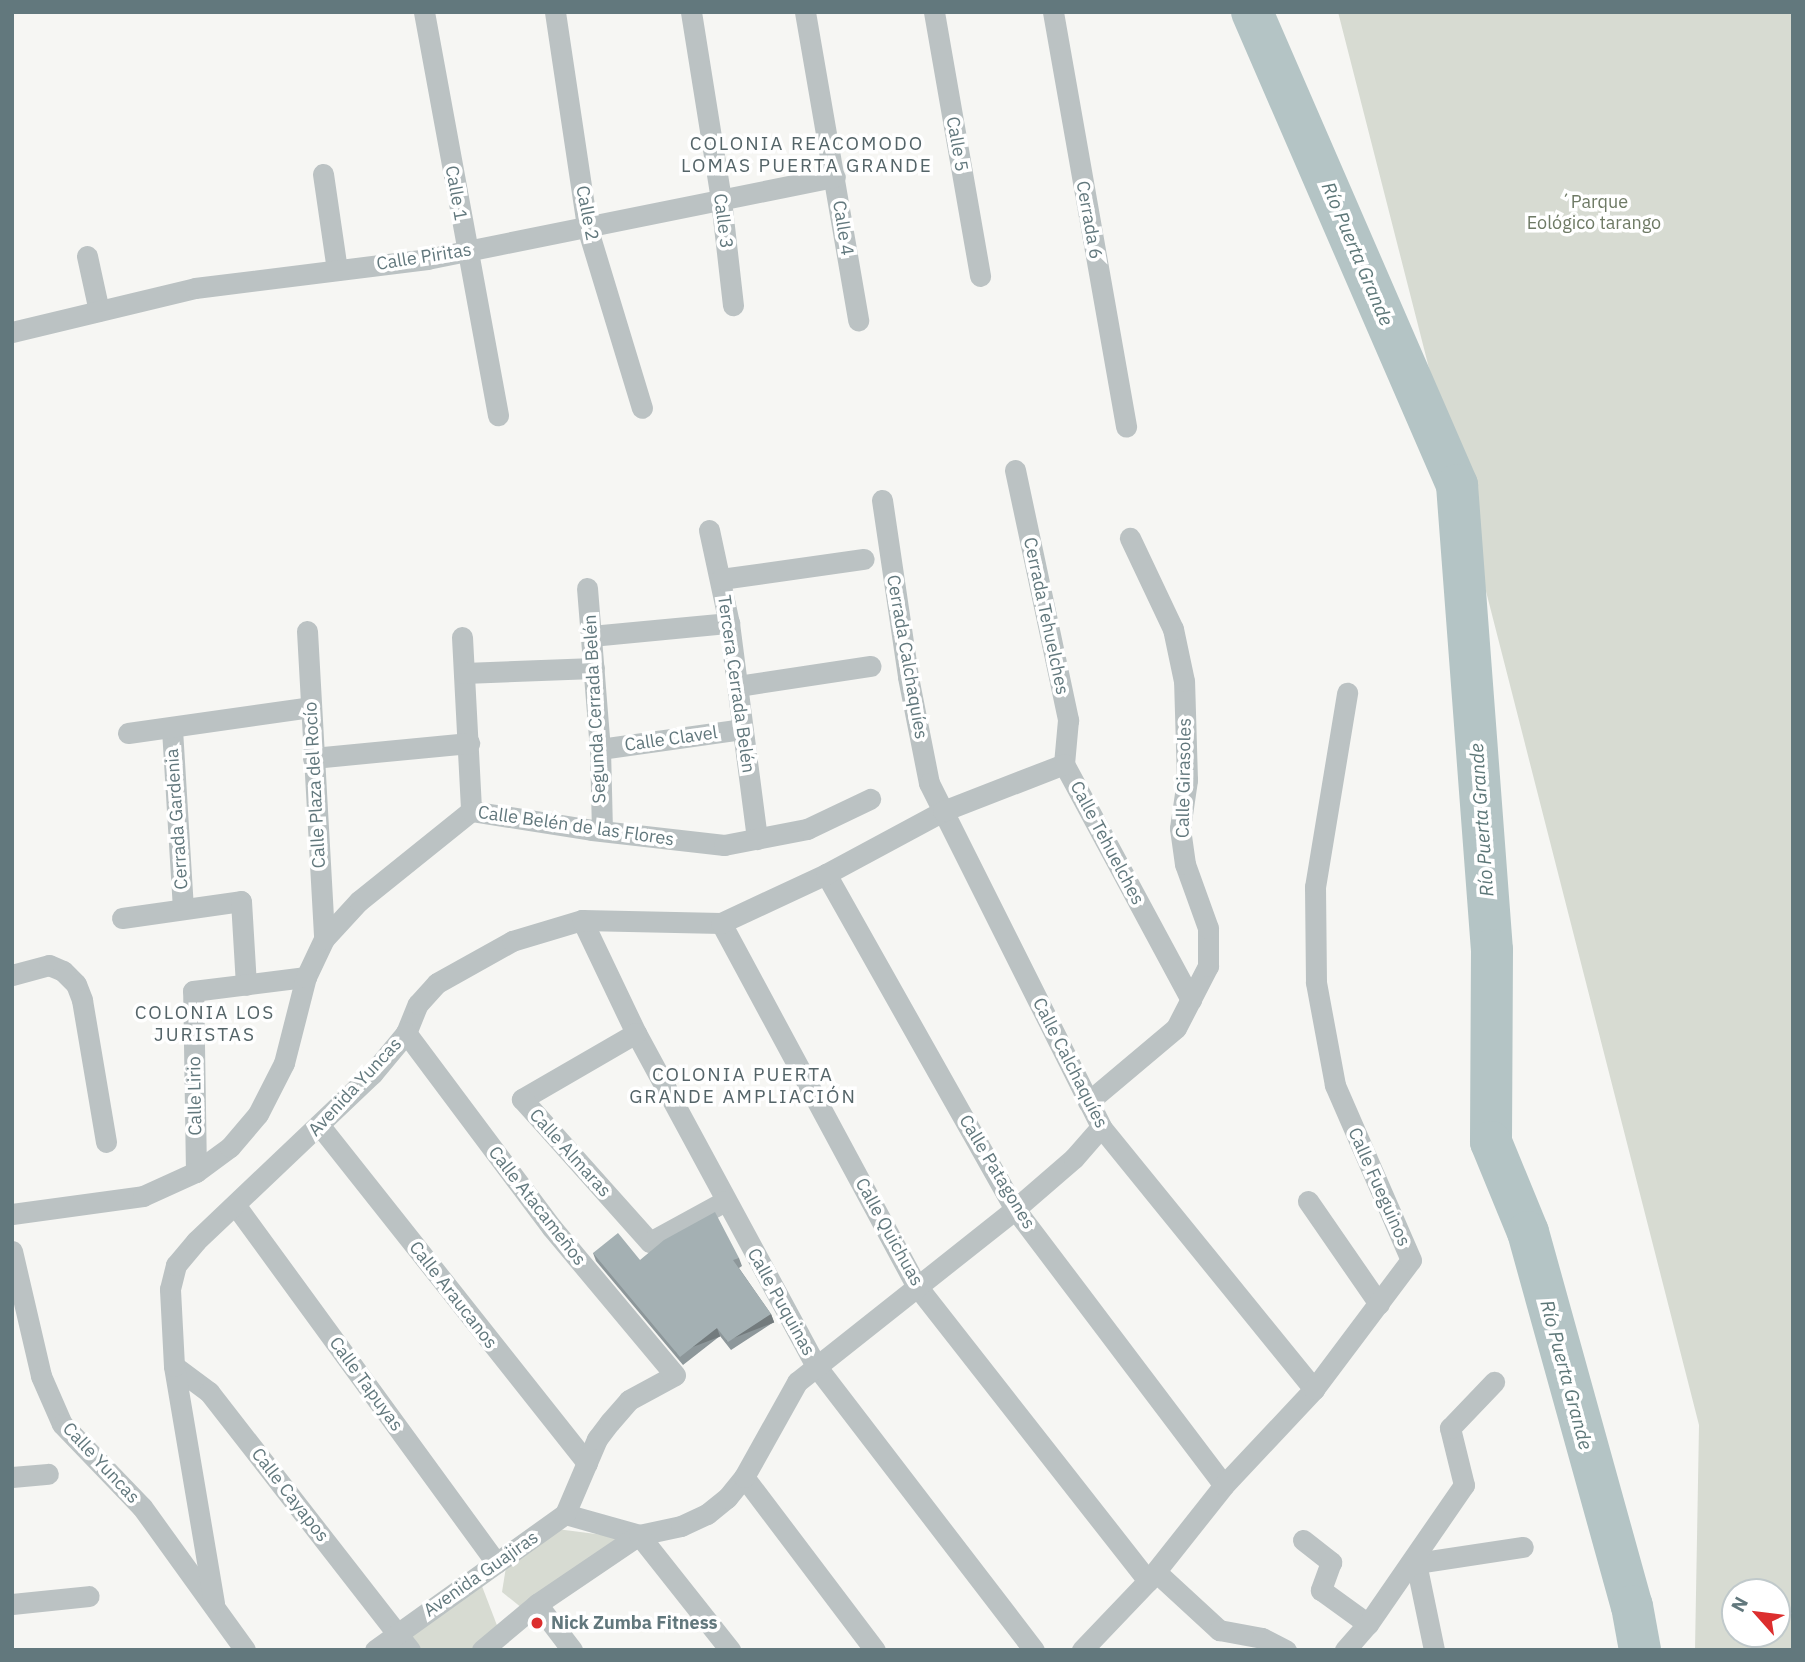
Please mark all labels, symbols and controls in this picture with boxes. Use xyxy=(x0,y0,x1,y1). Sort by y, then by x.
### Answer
street label: Calle 5 xyxy=(942,115,972,173)
district label: COLONIA REACOMODO LOMAS PUERTA GRANDE xyxy=(683,133,931,177)
street label: Calle 1 xyxy=(441,164,471,222)
street label: Cerrada 6 xyxy=(1072,179,1106,261)
water label: Río Puerta Grande xyxy=(1316,179,1398,329)
street label: Calle 2 xyxy=(571,184,603,242)
street label: Calle 3 xyxy=(709,192,737,250)
park label: ´Parque Eológico tarango xyxy=(1527,192,1661,234)
street label: Calle 4 xyxy=(828,199,858,257)
street label: Calle Piritas xyxy=(375,239,473,275)
street label: Cerrada Tehuelches xyxy=(1019,535,1073,697)
street label: Cerrada Calchaquíes xyxy=(882,573,932,741)
street label: Tercera Cerrada Belén xyxy=(713,594,759,774)
street label: Segunda Cerrada Belén xyxy=(579,614,611,804)
street label: Calle Plaza del Rocío xyxy=(300,701,330,869)
street label: Calle Girasoles xyxy=(1172,718,1196,838)
street label: Calle Clavel xyxy=(623,722,719,756)
water label: Río Puerta Grande xyxy=(1465,742,1499,898)
street label: Cerrada Gardenia xyxy=(161,748,193,890)
street label: Calle Tehuelches xyxy=(1065,778,1149,908)
street label: Calle Belén de las Flores xyxy=(477,802,675,850)
street label: Calle Calchaquíes xyxy=(1028,994,1112,1132)
district label: COLONIA LOS JURISTAS xyxy=(136,1002,274,1046)
street label: Avenida Yuncas xyxy=(304,1033,406,1141)
street label: Calle Lirio xyxy=(184,1056,206,1136)
district label: COLONIA PUERTA GRANDE AMPLIACIÓN xyxy=(631,1064,855,1108)
street label: Calle Almaras xyxy=(525,1104,615,1202)
street label: Calle Patagones xyxy=(954,1111,1040,1233)
street label: Calle Fueguinos xyxy=(1343,1124,1415,1250)
street label: Calle Atacameños xyxy=(484,1142,590,1270)
street label: Calle Quichuas xyxy=(850,1174,928,1290)
street label: Calle Araucanos xyxy=(404,1237,502,1353)
street label: Calle Puquinas xyxy=(743,1244,819,1360)
water label: Río Puerta Grande xyxy=(1535,1298,1597,1452)
street label: Calle Tapuyas xyxy=(325,1333,407,1435)
street label: Calle Yuncas xyxy=(58,1418,144,1508)
street label: Calle Cayapos xyxy=(247,1444,333,1546)
street label: Avenida Guajiras xyxy=(419,1526,543,1622)
north arrow xyxy=(1721,1578,1791,1648)
text: N xyxy=(1725,1592,1753,1616)
place label: Nick Zumba Fitness xyxy=(551,1612,718,1634)
marker: Nick Zumba Fitness xyxy=(529,1615,545,1631)

